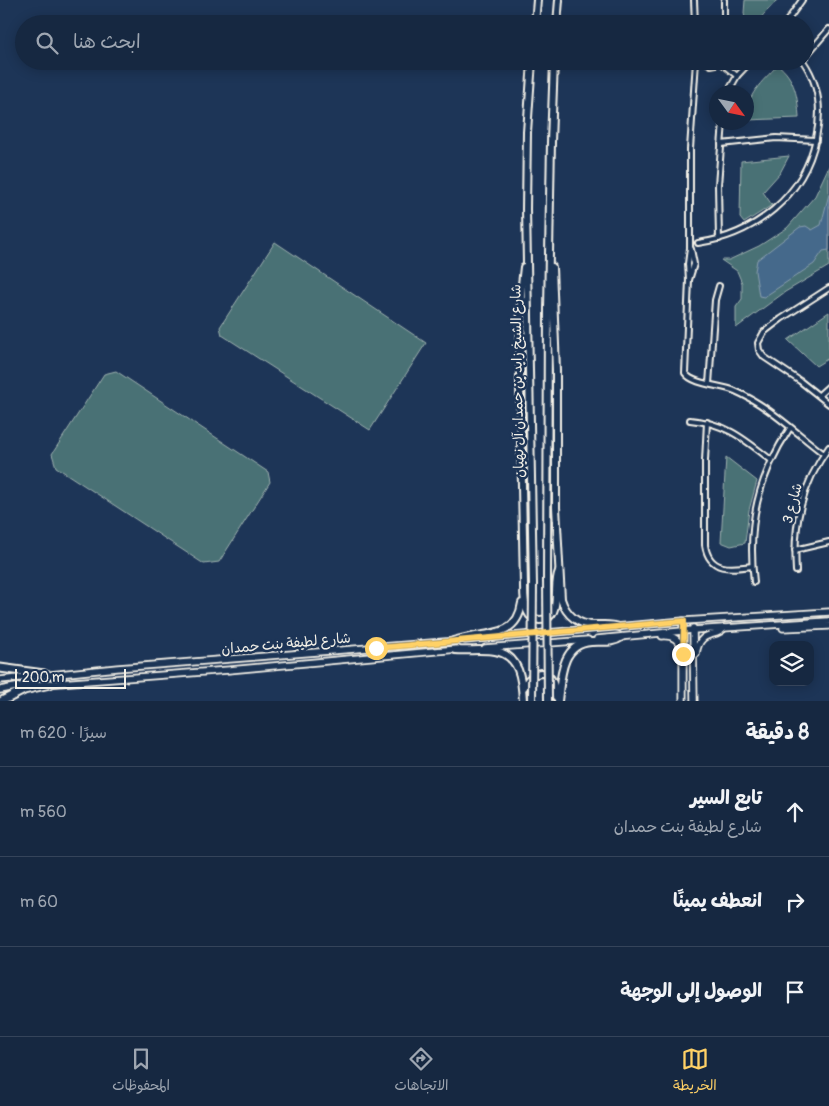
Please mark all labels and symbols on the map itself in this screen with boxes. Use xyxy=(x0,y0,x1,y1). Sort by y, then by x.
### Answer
north arrow xyxy=(709,85,754,130)
street label: شارع الشيخ زايد بن حمدان آل نهيان xyxy=(507,284,529,478)
street label: شارع 3 xyxy=(779,481,807,525)
street label: شارع لطيفة بنت حمدان xyxy=(221,629,351,659)
route start xyxy=(365,637,388,660)
route end xyxy=(672,643,695,666)
scale bar xyxy=(15,666,126,689)

